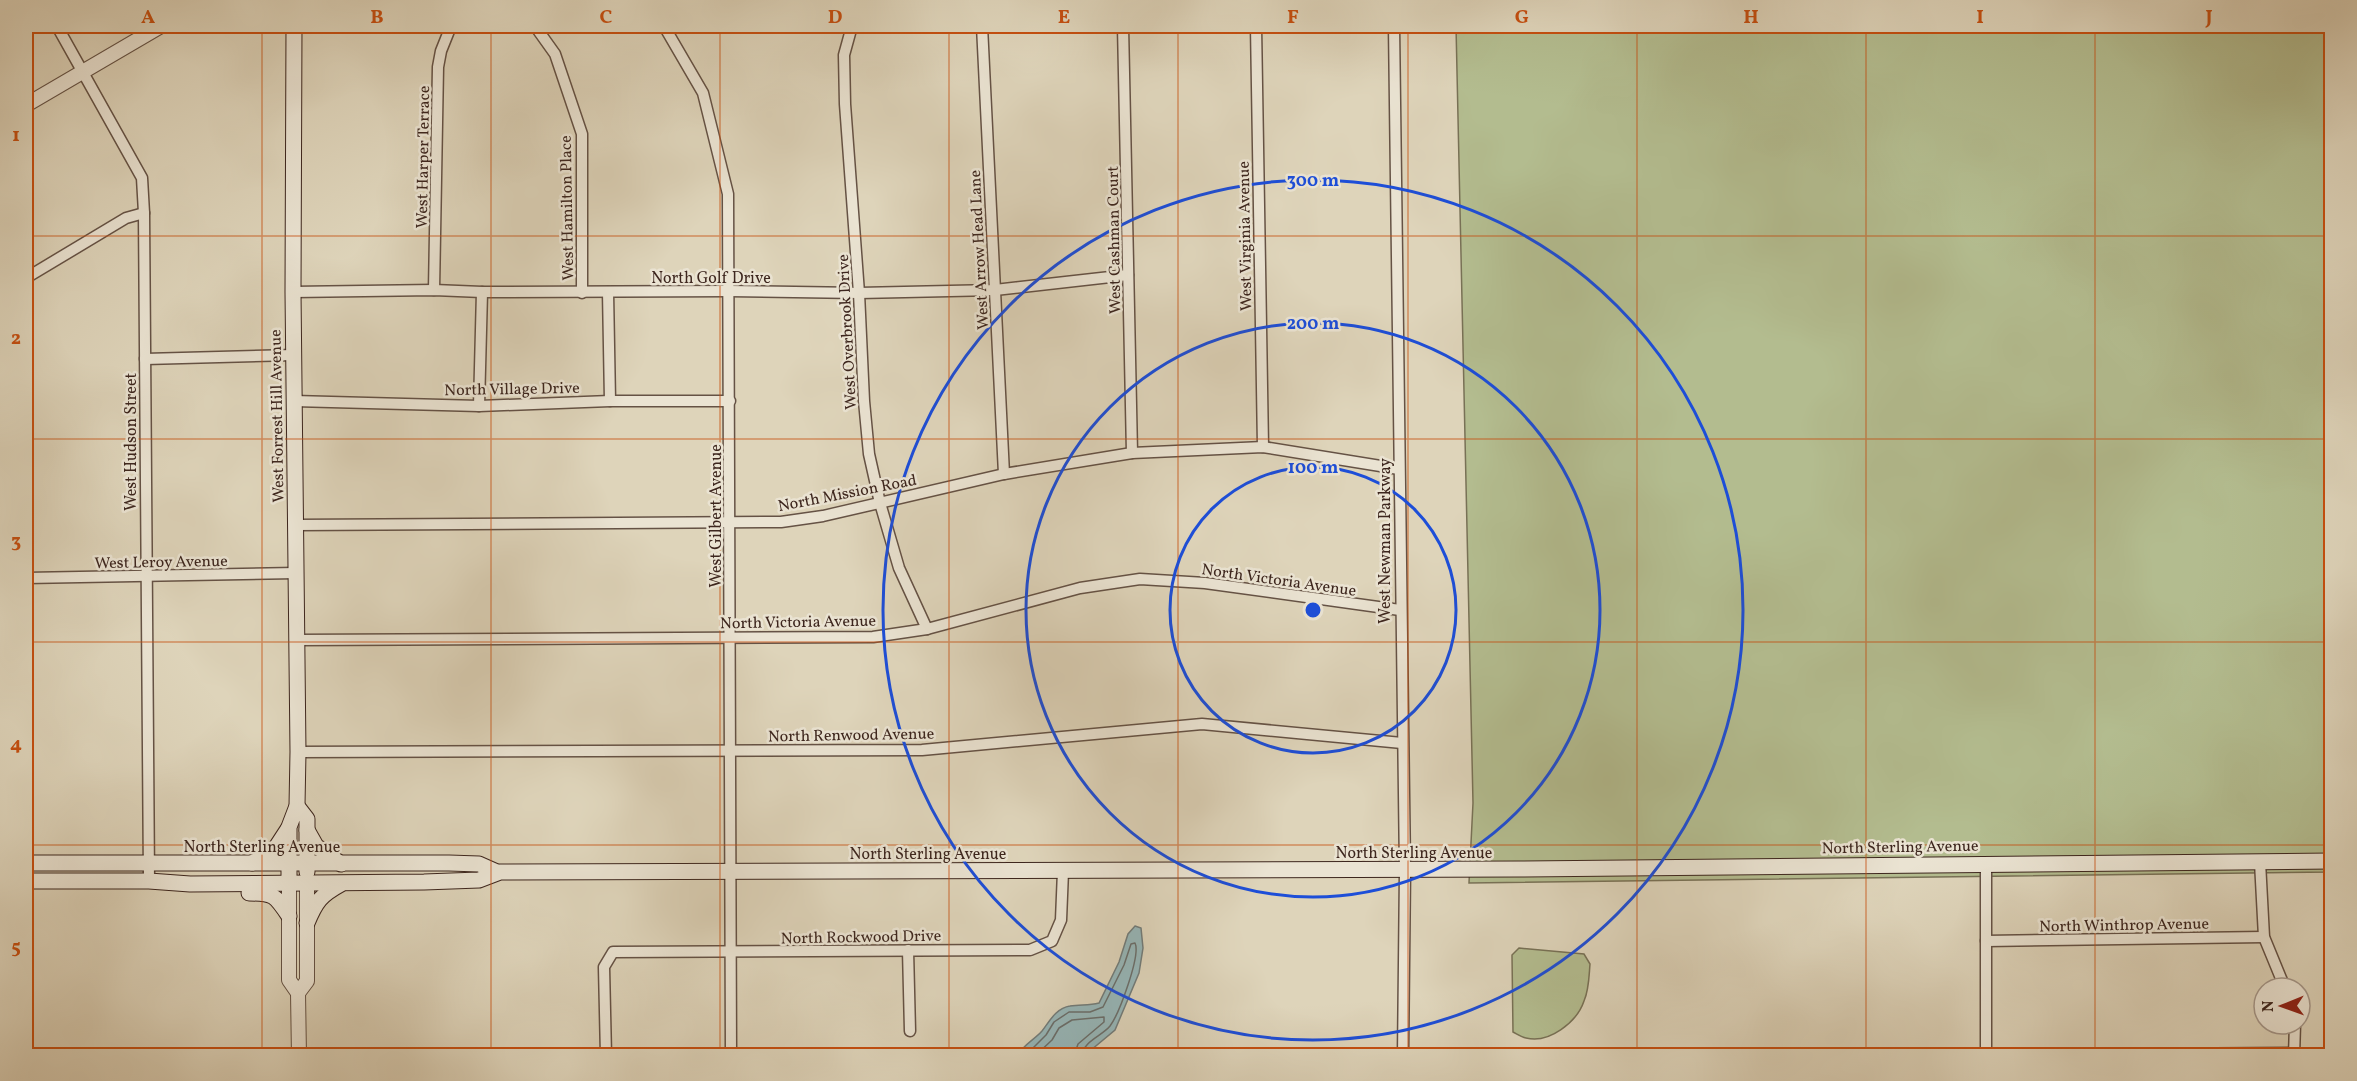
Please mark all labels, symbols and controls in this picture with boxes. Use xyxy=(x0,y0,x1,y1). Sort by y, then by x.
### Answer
text: A xyxy=(141,4,155,32)
text: B xyxy=(370,4,384,32)
text: C xyxy=(600,4,613,32)
text: D xyxy=(828,4,842,32)
text: E xyxy=(1058,4,1070,32)
text: F xyxy=(1287,4,1299,32)
text: G xyxy=(1515,4,1529,32)
text: H xyxy=(1743,4,1759,32)
text: I xyxy=(1976,4,1984,32)
text: J xyxy=(2204,4,2213,32)
street label: West Harper Terrace xyxy=(412,85,436,229)
text: 1 xyxy=(12,122,20,150)
street label: West Hamilton Place xyxy=(556,135,580,281)
street label: West Virginia Avenue xyxy=(1234,161,1258,311)
street label: West Cashman Court xyxy=(1103,165,1127,314)
street label: West Arrow Head Lane xyxy=(965,169,995,330)
text: 300 m xyxy=(1287,169,1339,194)
street label: West Overbrook Drive xyxy=(833,254,863,410)
street label: North Golf Drive xyxy=(651,268,771,290)
text: 200 m xyxy=(1287,312,1339,337)
text: 2 xyxy=(11,325,21,353)
street label: West Forrest Hill Avenue xyxy=(265,329,291,503)
street label: West Hudson Street xyxy=(121,373,143,511)
street label: North Village Drive xyxy=(444,378,580,402)
street label: West Gilbert Avenue xyxy=(706,444,728,588)
text: 100 m xyxy=(1288,456,1338,481)
street label: West Newman Parkway xyxy=(1375,458,1397,624)
street label: North Mission Road xyxy=(776,470,919,518)
text: 3 xyxy=(11,528,21,556)
street label: West Leroy Avenue xyxy=(94,551,228,575)
street label: North Victoria Avenue xyxy=(1200,559,1358,603)
centre of rings xyxy=(1303,600,1323,620)
street label: North Victoria Avenue xyxy=(720,611,876,635)
street label: North Renwood Avenue xyxy=(768,724,934,748)
text: 4 xyxy=(10,731,22,759)
street label: North Sterling Avenue xyxy=(1821,836,1979,860)
street label: North Sterling Avenue xyxy=(184,837,340,859)
street label: North Sterling Avenue xyxy=(1336,843,1492,865)
street label: North Sterling Avenue xyxy=(850,844,1006,866)
street label: North Winthrop Avenue xyxy=(2039,914,2209,938)
street label: North Rockwood Drive xyxy=(781,926,942,950)
text: 5 xyxy=(11,934,21,962)
north arrow xyxy=(2252,976,2312,1036)
text: N xyxy=(2258,1000,2280,1012)

